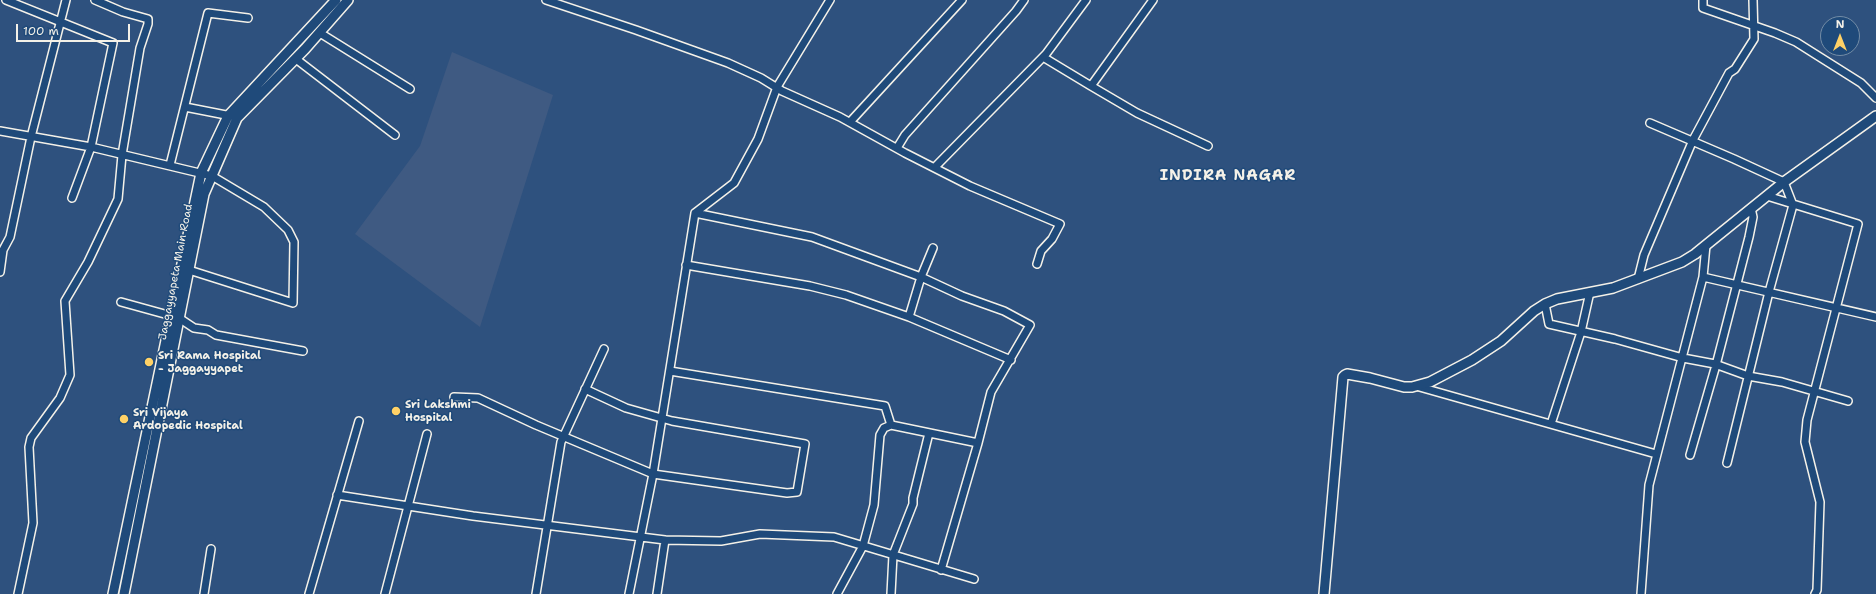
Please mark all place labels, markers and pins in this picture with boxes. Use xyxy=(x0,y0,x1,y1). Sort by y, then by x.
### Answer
place label: Sri Rama Hospital - Jaggayyapet xyxy=(158,349,261,375)
marker: Sri Rama Hospital - Jaggayyapet xyxy=(143,356,155,368)
place label: Sri Lakshmi Hospital xyxy=(405,398,471,424)
marker: Sri Lakshmi Hospital xyxy=(390,405,402,417)
place label: Sri Vijaya Ardopedic Hospital xyxy=(133,406,243,432)
marker: Sri Vijaya Ardopedic Hospital xyxy=(118,413,130,425)

